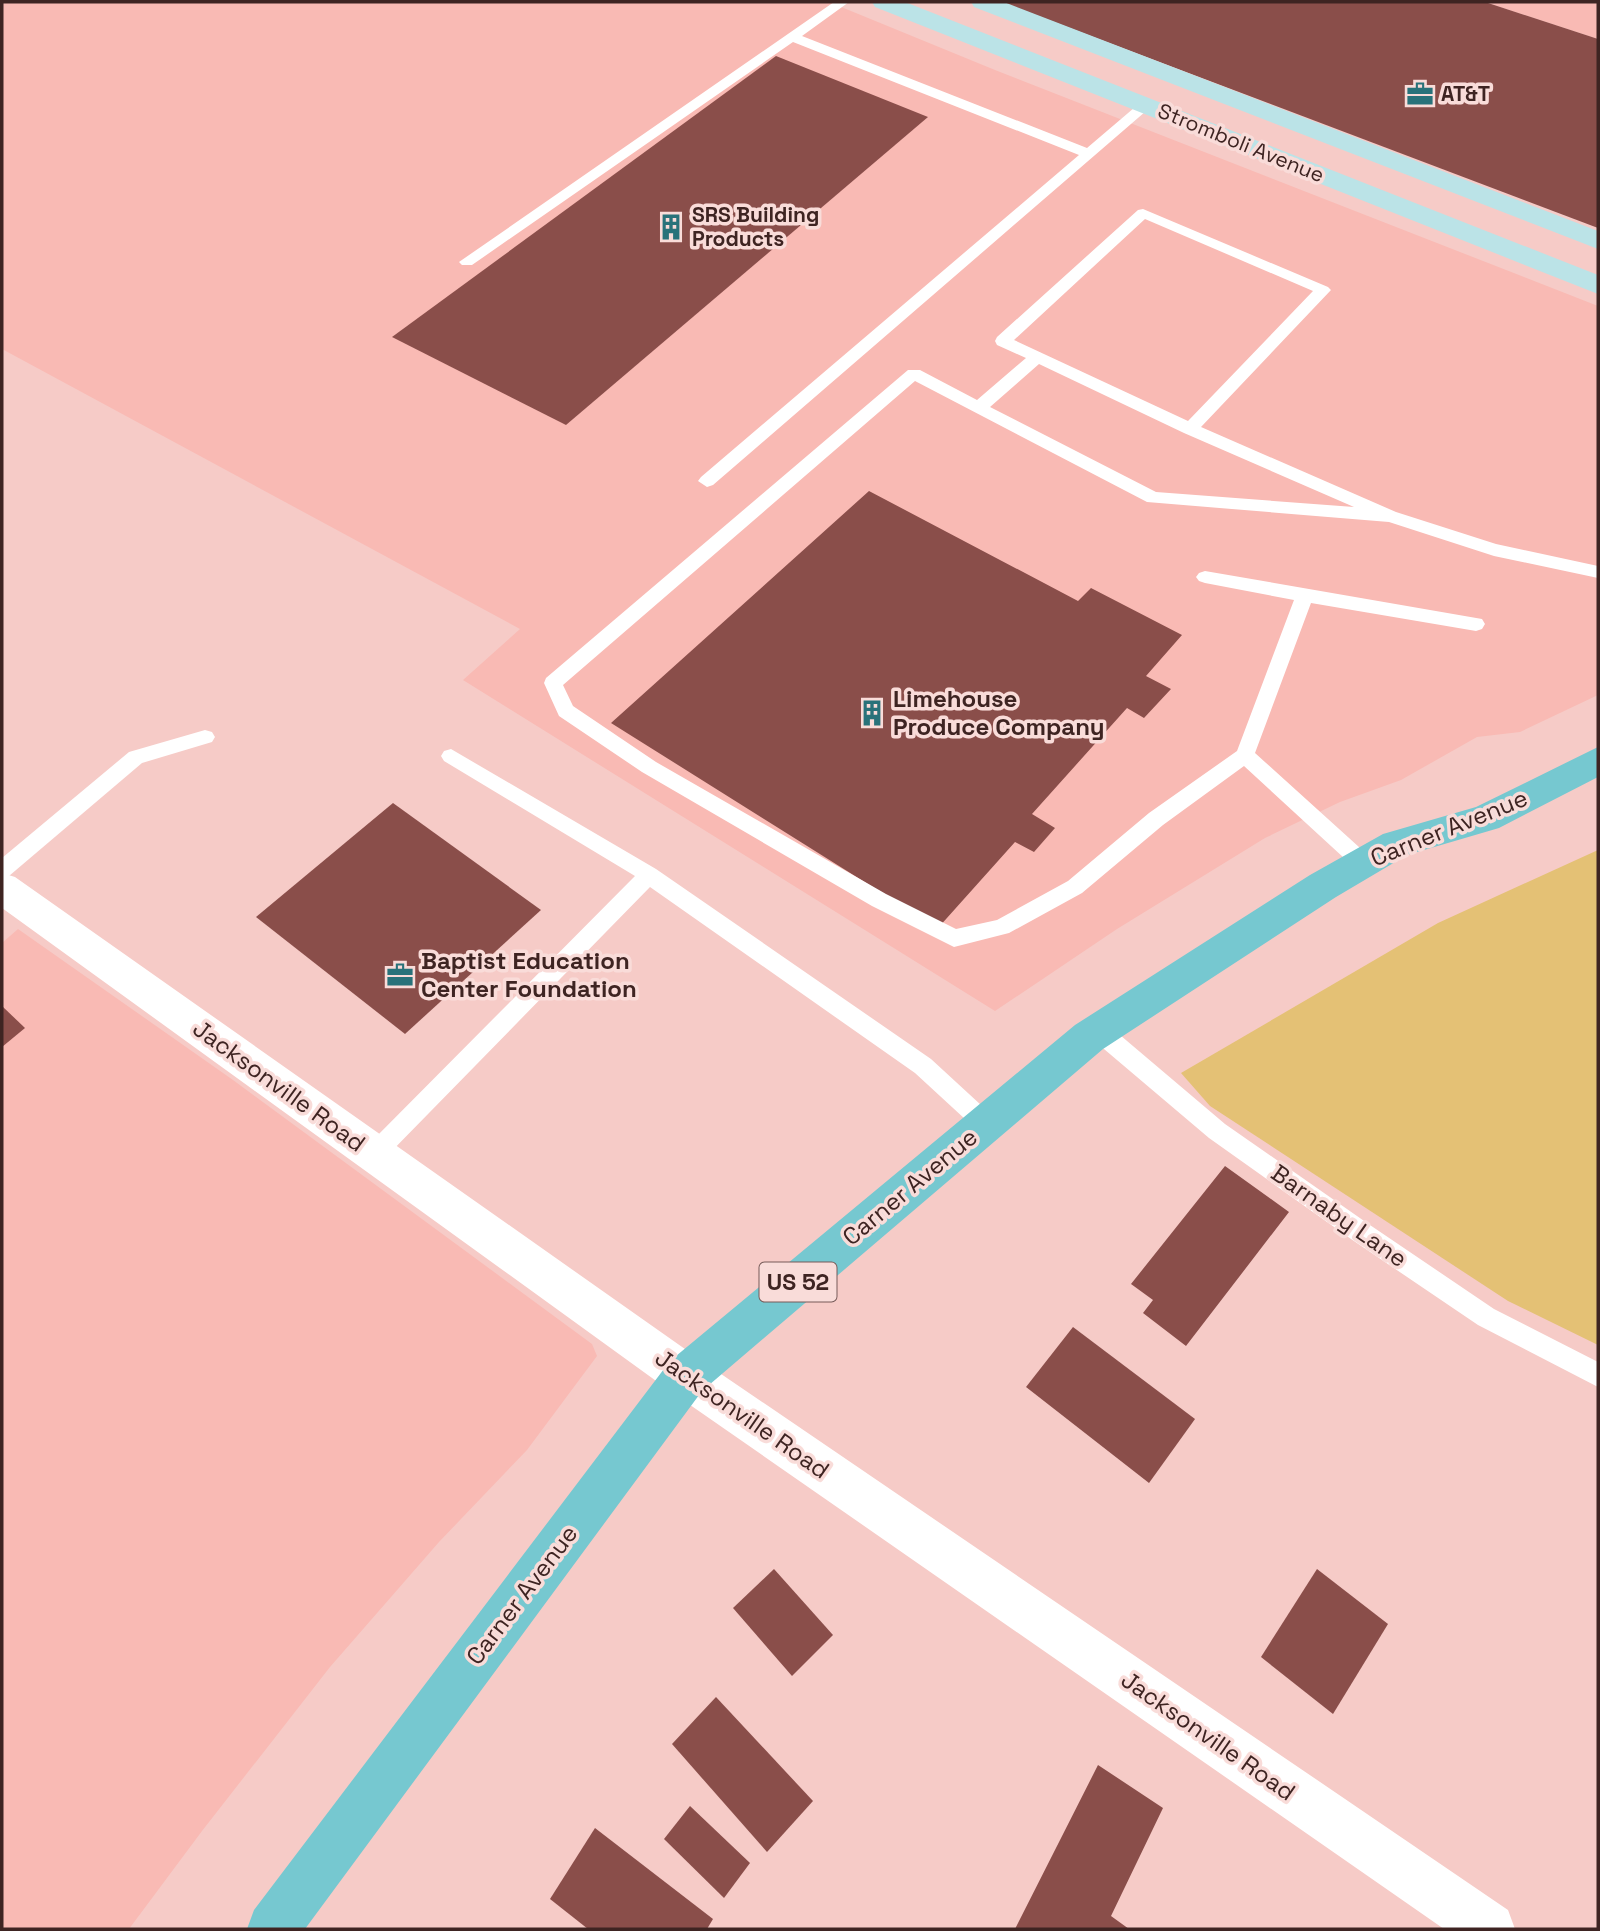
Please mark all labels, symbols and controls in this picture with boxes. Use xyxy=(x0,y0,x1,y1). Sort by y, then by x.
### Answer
office icon: AT&T xyxy=(1405,79,1435,109)
place label: AT&T xyxy=(1441,80,1490,107)
street label: Stromboli Avenue xyxy=(1154,97,1328,188)
place label: SRS Building Products xyxy=(692,201,819,252)
building icon: SRS Building Products xyxy=(656,212,686,242)
place label: Limehouse Produce Company xyxy=(893,683,1105,742)
building icon: Limehouse Produce Company xyxy=(857,698,887,728)
street label: Carner Avenue xyxy=(1366,782,1532,873)
place label: Baptist Education Center Foundation xyxy=(421,945,637,1004)
office icon: Baptist Education Center Foundation xyxy=(385,960,415,990)
street label: Jacksonville Road xyxy=(187,1013,372,1159)
street label: Carner Avenue xyxy=(836,1121,984,1252)
street label: Barnaby Lane xyxy=(1265,1157,1413,1274)
road number: US 52 xyxy=(760,1262,836,1302)
street label: Jacksonville Road xyxy=(649,1342,835,1485)
street label: Carner Avenue xyxy=(459,1519,584,1671)
street label: Jacksonville Road xyxy=(1115,1664,1301,1807)

